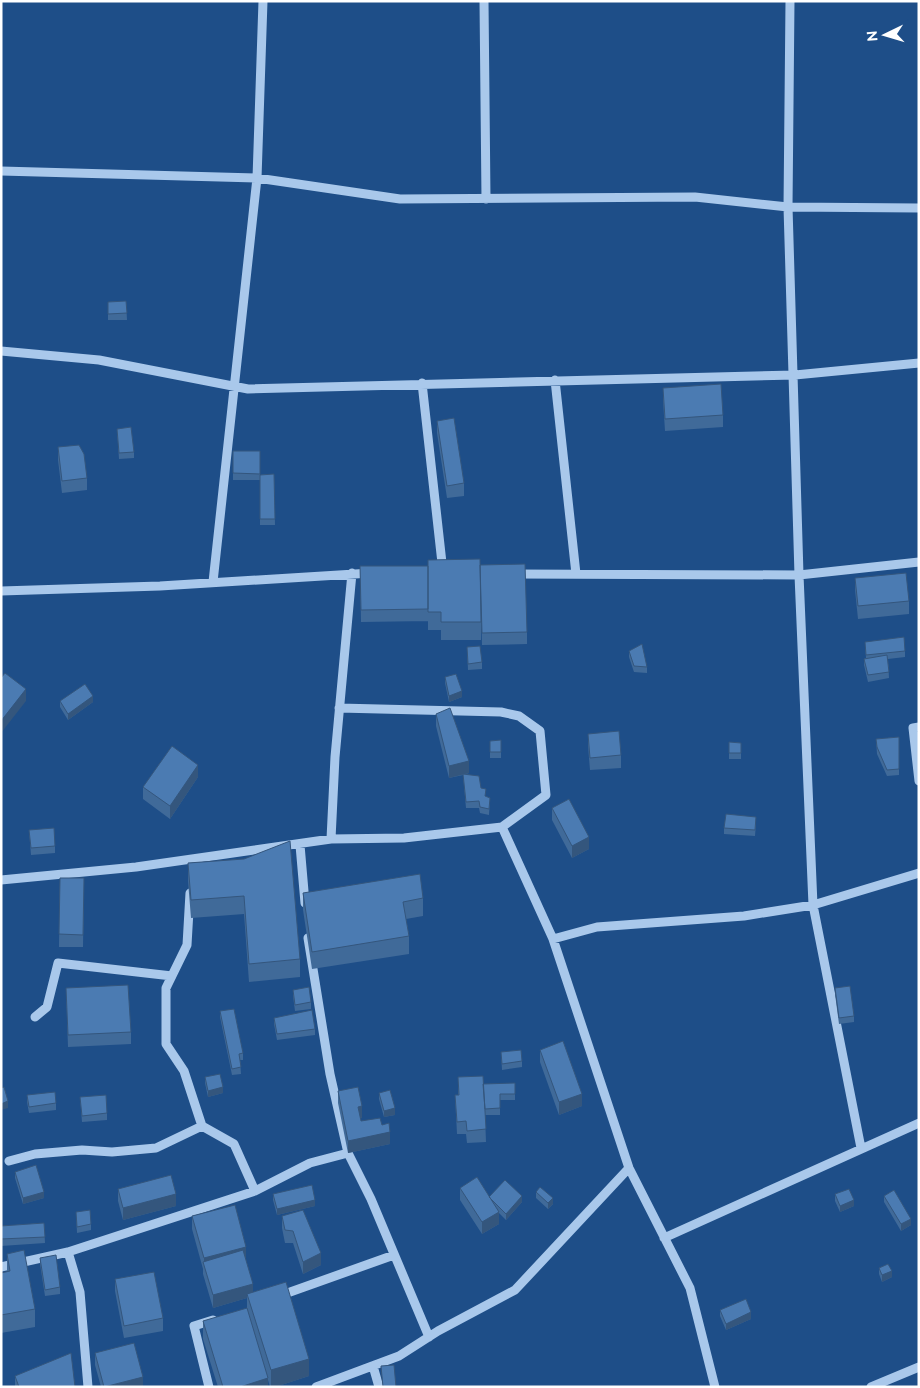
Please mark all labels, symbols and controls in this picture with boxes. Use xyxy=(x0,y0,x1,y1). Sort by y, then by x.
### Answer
north arrow xyxy=(860,10,910,60)
text: N xyxy=(864,30,880,42)

